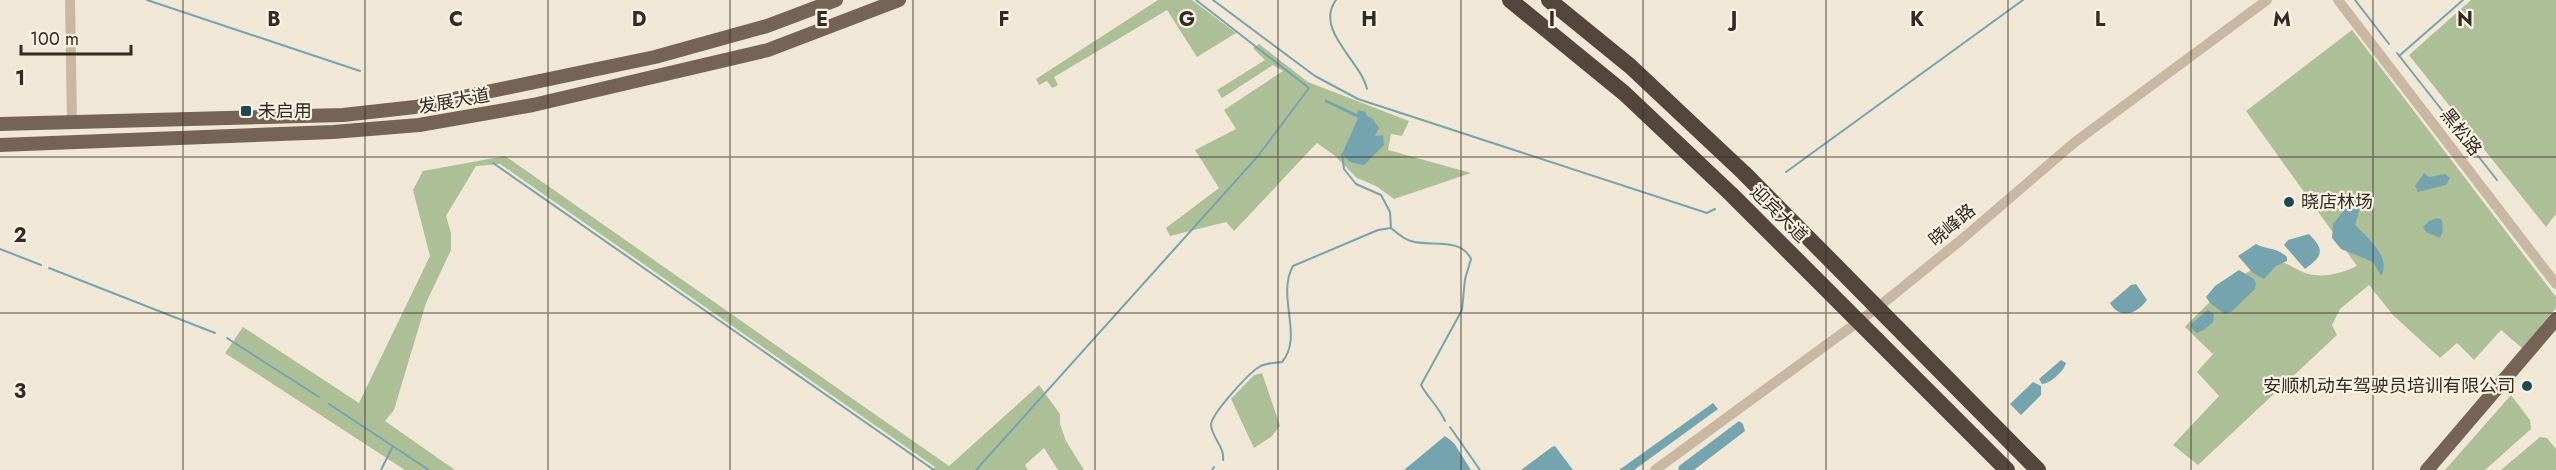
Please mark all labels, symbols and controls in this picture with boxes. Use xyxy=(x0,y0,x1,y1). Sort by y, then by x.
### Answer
text: B xyxy=(267,5,281,34)
text: C xyxy=(449,5,463,34)
text: D xyxy=(632,5,646,34)
text: E xyxy=(816,5,828,34)
text: F xyxy=(998,5,1010,34)
text: G xyxy=(1179,5,1195,34)
text: H xyxy=(1361,5,1377,34)
text: I xyxy=(1549,5,1555,34)
text: J xyxy=(1727,5,1737,34)
text: K xyxy=(1910,5,1924,34)
text: L xyxy=(2095,5,2106,34)
text: M xyxy=(2273,5,2291,34)
text: N xyxy=(2457,5,2473,34)
scale bar xyxy=(21,18,130,56)
text: 100 m xyxy=(30,26,79,52)
text: 1 xyxy=(15,64,25,93)
street label: 发展大道 xyxy=(416,82,492,120)
place label: 未启用 xyxy=(258,98,312,124)
street label: 黑松路 xyxy=(2434,103,2488,161)
marker: 未启用 xyxy=(239,104,253,118)
street label: 迎宾大道 xyxy=(1744,179,1814,249)
place label: 晓店林场 xyxy=(2301,189,2373,215)
marker: 晓店林场 xyxy=(2282,195,2296,209)
street label: 晓峰路 xyxy=(1923,198,1981,252)
text: 2 xyxy=(13,221,27,250)
place label: 安顺机动车驾驶员培训有限公司 xyxy=(2263,373,2515,399)
text: 3 xyxy=(14,377,26,406)
marker: 安顺机动车驾驶员培训有限公司 xyxy=(2520,379,2534,393)

